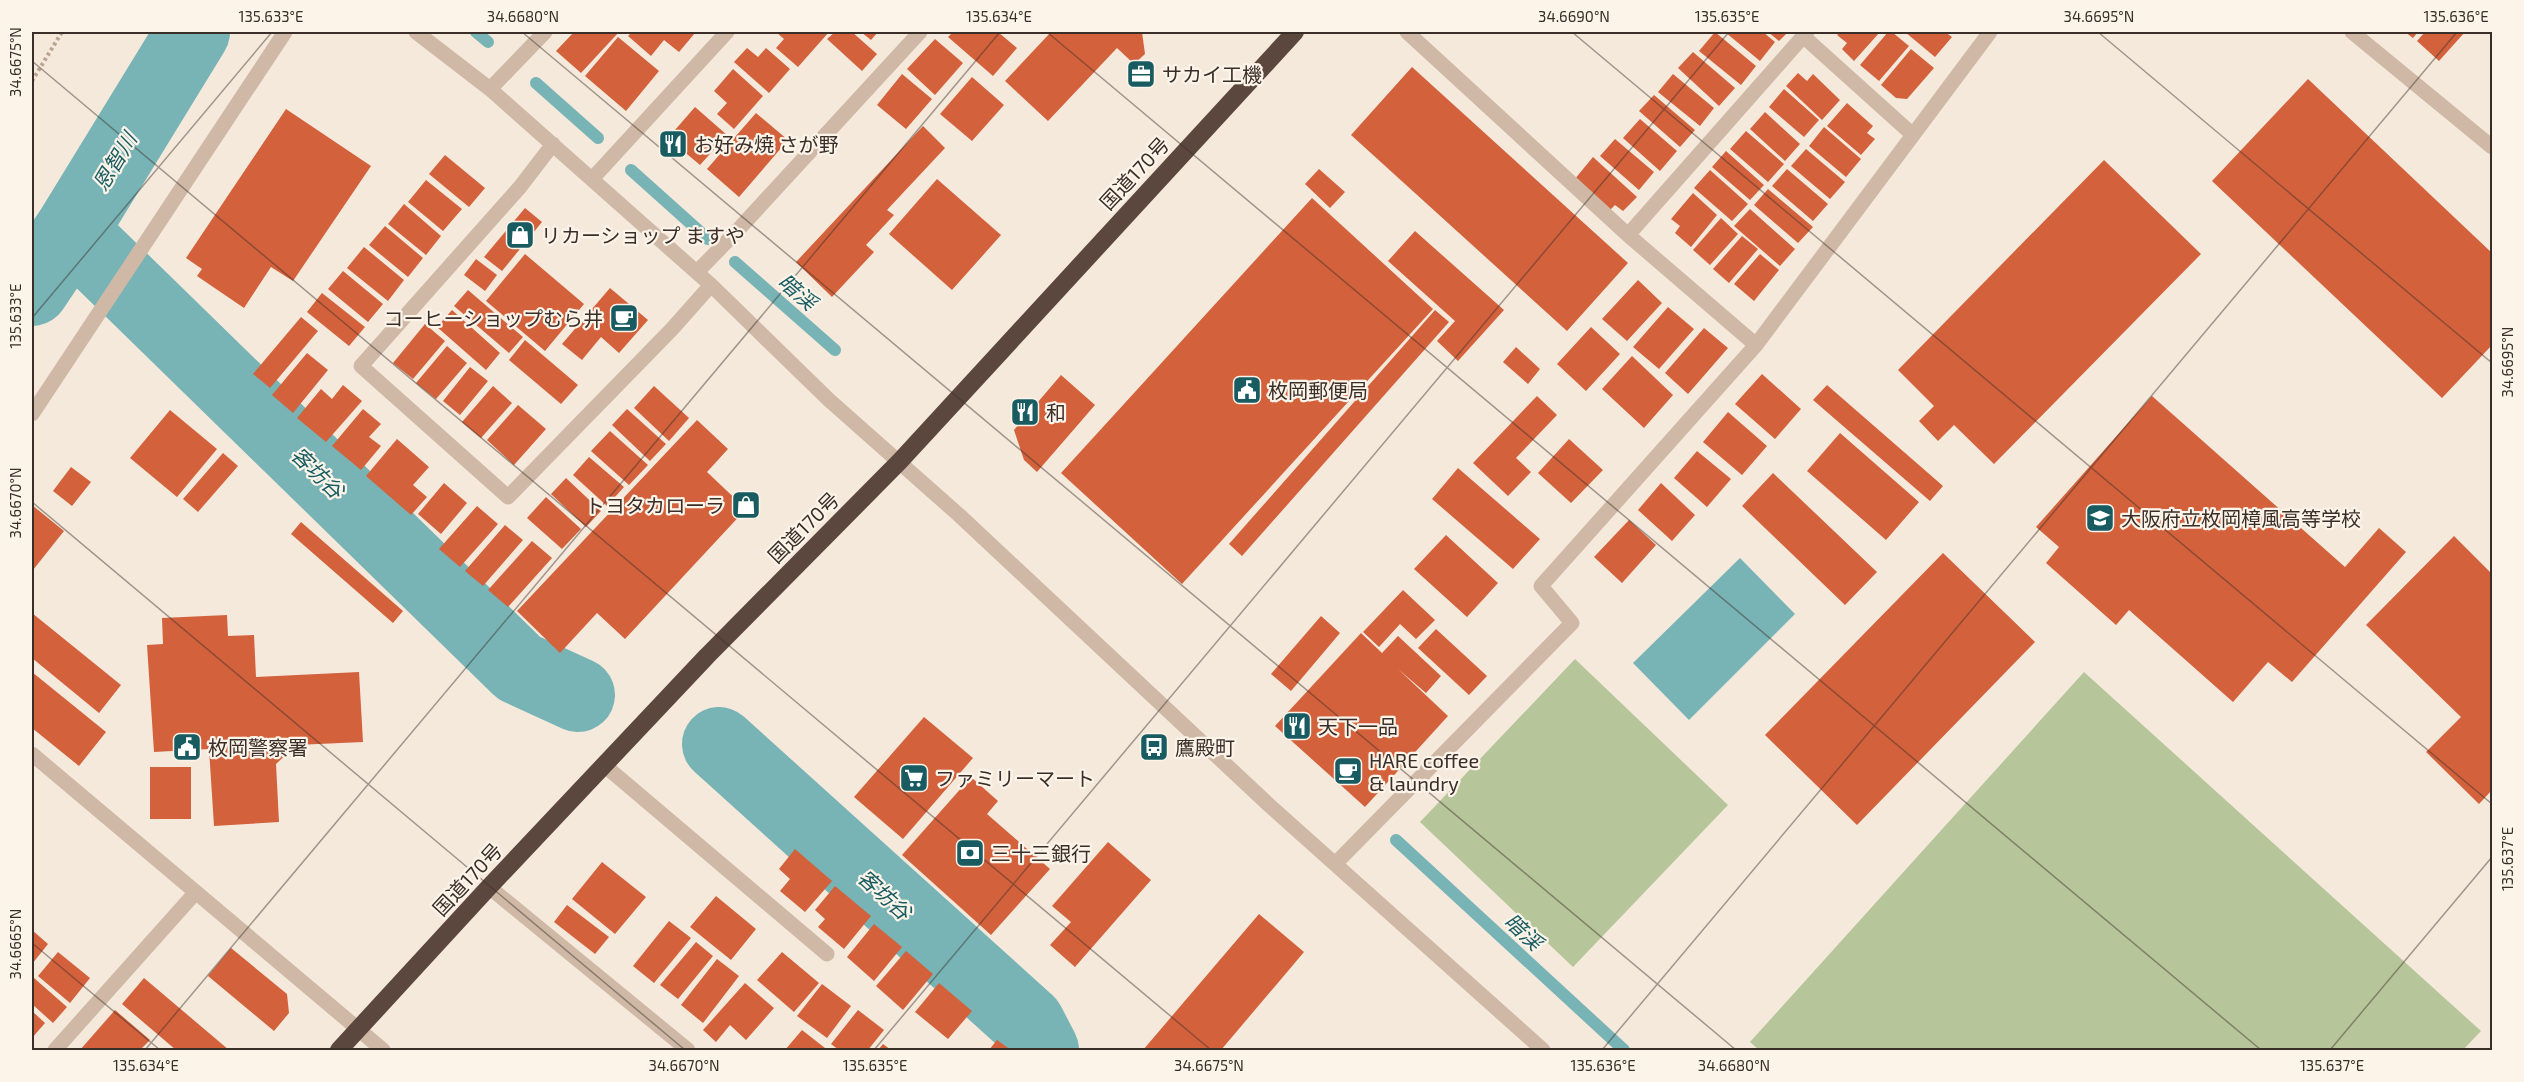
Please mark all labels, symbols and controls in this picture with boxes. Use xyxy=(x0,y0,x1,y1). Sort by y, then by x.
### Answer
text: 135.633°E xyxy=(239,7,303,25)
text: 34.6680°N xyxy=(487,7,559,25)
text: 135.634°E xyxy=(966,7,1032,25)
text: 34.6690°N xyxy=(1538,7,1610,25)
text: 135.635°E xyxy=(1695,7,1759,25)
text: 34.6695°N xyxy=(2064,7,2134,25)
text: 135.636°E xyxy=(2423,7,2489,25)
text: 34.6675°N xyxy=(6,27,24,97)
office icon: サカイ工機 xyxy=(1125,58,1157,90)
place label: サカイ工機 xyxy=(1162,62,1262,86)
water label: 恩智川 xyxy=(87,126,142,194)
restaurant icon: お好み焼 さが野 xyxy=(657,128,689,160)
place label: お好み焼 さが野 xyxy=(694,132,838,156)
street label: 国道170号 xyxy=(1094,132,1174,214)
shop icon: リカーショップ ますや xyxy=(504,219,536,251)
place label: リカーショップ ますや xyxy=(541,223,745,247)
water label: 暗渓 xyxy=(774,268,824,316)
text: 135.633°E xyxy=(6,284,24,348)
cafe icon: コーヒーショップむら井 xyxy=(608,302,640,334)
place label: コーヒーショップむら井 xyxy=(383,306,603,330)
text: 34.6695°N xyxy=(2498,327,2516,397)
public building icon: 枚岡郵便局 xyxy=(1231,374,1263,406)
place label: 枚岡郵便局 xyxy=(1268,378,1368,402)
restaurant icon: 和 xyxy=(1009,396,1041,428)
place label: 和 xyxy=(1046,400,1066,424)
water label: 客坊谷 xyxy=(287,441,351,504)
text: 34.6670°N xyxy=(6,468,24,538)
street label: 国道170号 xyxy=(763,487,843,567)
shop icon: トヨタカローラ xyxy=(730,489,762,521)
place label: トヨタカローラ xyxy=(585,493,725,517)
school or university icon: 大阪府立枚岡樟風高等学校 xyxy=(2084,502,2116,534)
place label: 大阪府立枚岡樟風高等学校 xyxy=(2121,506,2361,530)
restaurant icon: 天下一品 xyxy=(1281,710,1313,742)
place label: 天下一品 xyxy=(1318,714,1398,738)
public building icon: 枚岡警察署 xyxy=(171,731,203,763)
bus stop icon: 鷹殿町 xyxy=(1138,731,1170,763)
place label: 枚岡警察署 xyxy=(208,735,308,759)
place label: 鷹殿町 xyxy=(1175,735,1235,759)
place label: HARE coffee & laundry xyxy=(1369,748,1479,795)
cafe icon: HARE coffee & laundry xyxy=(1332,755,1364,787)
supermarket icon: ファミリーマート xyxy=(898,762,930,794)
place label: ファミリーマート xyxy=(935,766,1095,790)
text: 135.637°E xyxy=(2498,827,2516,891)
bank icon: 三十三銀行 xyxy=(954,837,986,869)
street label: 国道170号 xyxy=(427,838,507,920)
place label: 三十三銀行 xyxy=(991,841,1091,865)
water label: 客坊谷 xyxy=(853,864,918,926)
water label: 暗渓 xyxy=(1500,908,1550,957)
text: 34.6665°N xyxy=(6,909,24,979)
text: 135.634°E xyxy=(113,1056,179,1074)
text: 34.6670°N xyxy=(649,1056,719,1074)
text: 135.635°E xyxy=(843,1056,907,1074)
text: 34.6675°N xyxy=(1174,1056,1244,1074)
text: 135.636°E xyxy=(1570,1056,1636,1074)
text: 34.6680°N xyxy=(1698,1056,1770,1074)
text: 135.637°E xyxy=(2300,1056,2364,1074)

